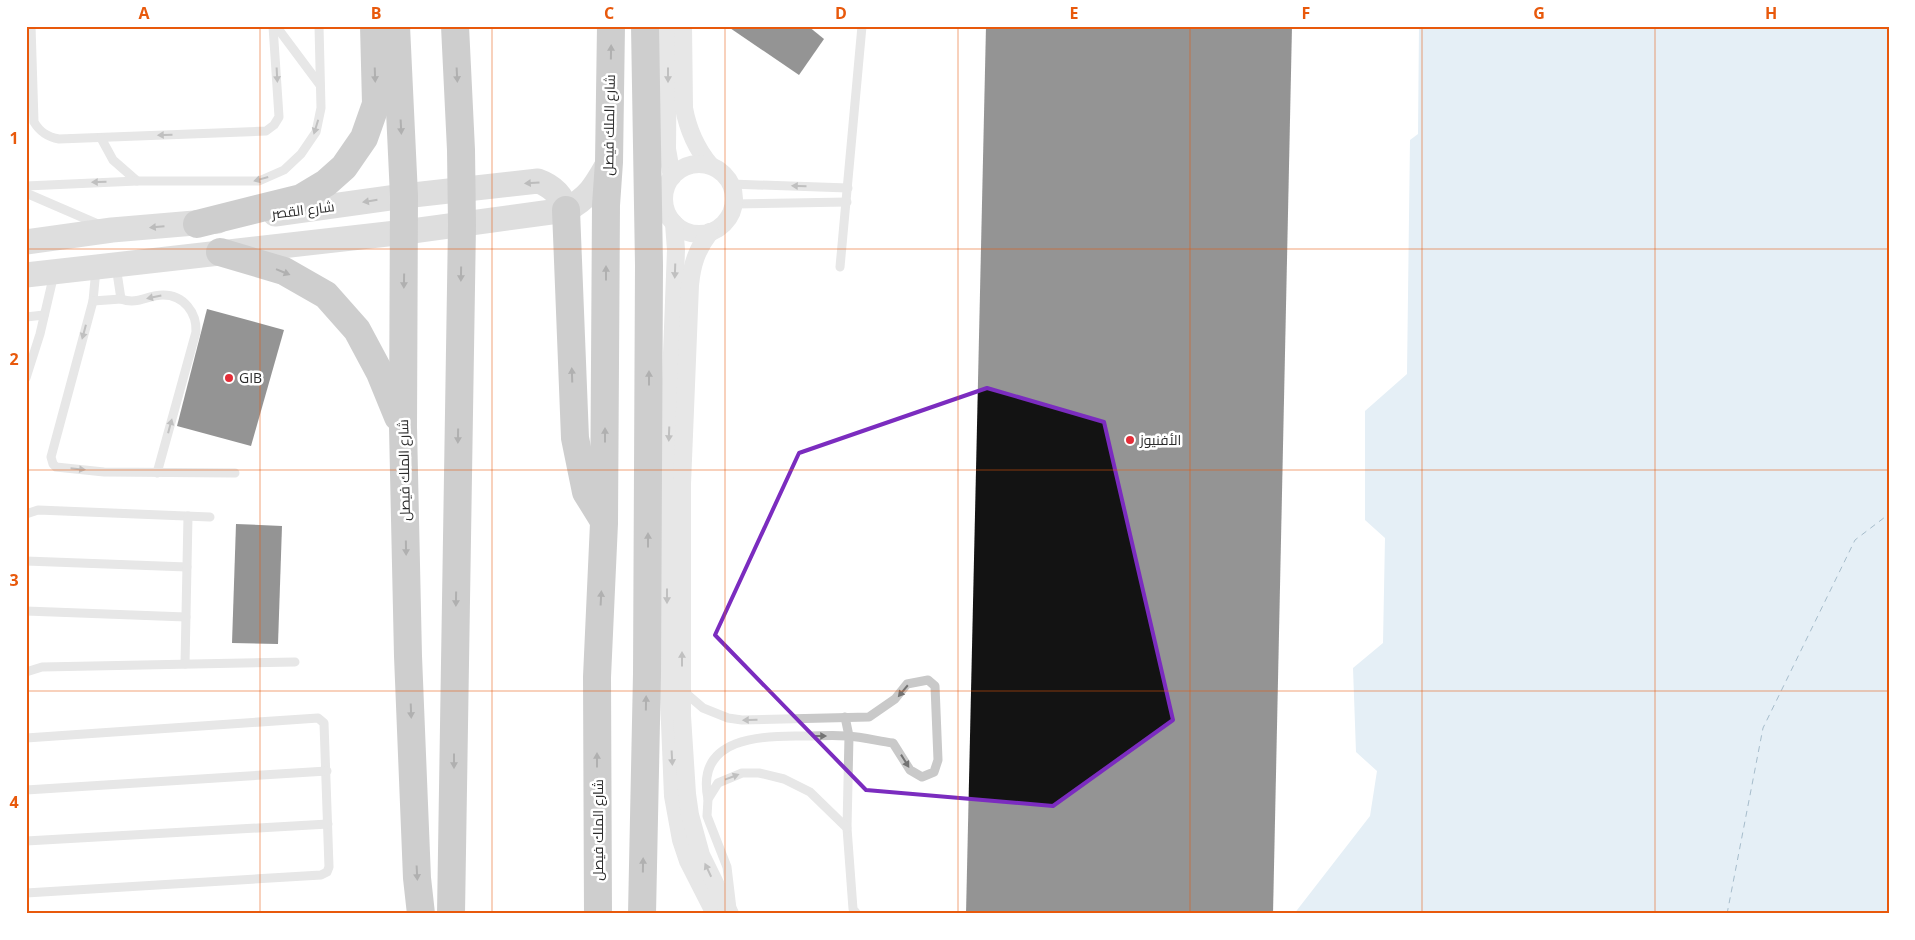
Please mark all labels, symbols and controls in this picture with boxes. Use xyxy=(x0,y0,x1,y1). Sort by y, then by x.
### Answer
text: A xyxy=(138,2,150,24)
text: B xyxy=(371,2,381,24)
text: C xyxy=(604,2,614,24)
text: D xyxy=(835,2,847,24)
text: E xyxy=(1070,2,1079,24)
text: F xyxy=(1302,2,1310,24)
text: G xyxy=(1533,2,1545,24)
text: H xyxy=(1765,2,1777,24)
one-way arrow xyxy=(607,43,615,59)
one-way arrow xyxy=(274,67,282,83)
one-way arrow xyxy=(372,67,380,83)
one-way arrow xyxy=(454,67,462,83)
one-way arrow xyxy=(663,67,671,83)
street label: شارع الملك فيصل xyxy=(598,74,619,176)
one-way arrow xyxy=(311,119,319,134)
one-way arrow xyxy=(397,120,405,136)
text: 1 xyxy=(9,127,19,149)
one-way arrow xyxy=(157,131,173,139)
one-way arrow xyxy=(253,175,268,183)
one-way arrow xyxy=(90,179,106,187)
one-way arrow xyxy=(523,179,539,187)
one-way arrow xyxy=(791,182,807,190)
street label: شارع القصر xyxy=(270,196,335,223)
one-way arrow xyxy=(362,197,378,205)
one-way arrow xyxy=(149,223,165,231)
one-way arrow xyxy=(671,263,679,279)
one-way arrow xyxy=(603,264,611,280)
one-way arrow xyxy=(456,266,464,282)
one-way arrow xyxy=(276,268,291,276)
one-way arrow xyxy=(400,273,408,289)
one-way arrow xyxy=(147,293,162,301)
one-way arrow xyxy=(80,324,88,339)
text: 2 xyxy=(9,348,19,370)
one-way arrow xyxy=(568,367,576,383)
place label: GIB xyxy=(239,368,262,387)
one-way arrow xyxy=(645,369,653,385)
marker: GIB xyxy=(223,372,235,384)
one-way arrow xyxy=(166,419,174,434)
street label: شارع الملك فيصل xyxy=(393,419,414,521)
one-way arrow xyxy=(665,426,673,442)
one-way arrow xyxy=(601,427,609,443)
one-way arrow xyxy=(454,428,462,444)
place label: الأفنيوز xyxy=(1139,430,1181,449)
marker: الأفنيوز xyxy=(1124,434,1136,446)
one-way arrow xyxy=(70,465,86,473)
one-way arrow xyxy=(644,532,652,548)
one-way arrow xyxy=(402,541,410,557)
text: 3 xyxy=(9,569,19,591)
one-way arrow xyxy=(663,588,671,604)
one-way arrow xyxy=(597,589,605,605)
one-way arrow xyxy=(452,591,460,607)
one-way arrow xyxy=(678,651,686,667)
one-way arrow xyxy=(897,684,908,697)
one-way arrow xyxy=(642,694,650,710)
one-way arrow xyxy=(407,703,415,719)
one-way arrow xyxy=(741,716,757,724)
one-way arrow xyxy=(812,732,828,740)
one-way arrow xyxy=(668,751,676,767)
one-way arrow xyxy=(593,752,601,768)
one-way arrow xyxy=(450,753,458,769)
one-way arrow xyxy=(900,754,909,768)
one-way arrow xyxy=(725,772,740,780)
street label: شارع الملك فيصل xyxy=(588,779,607,881)
text: 4 xyxy=(9,791,19,813)
one-way arrow xyxy=(639,857,647,873)
one-way arrow xyxy=(704,863,712,878)
one-way arrow xyxy=(414,865,422,881)

